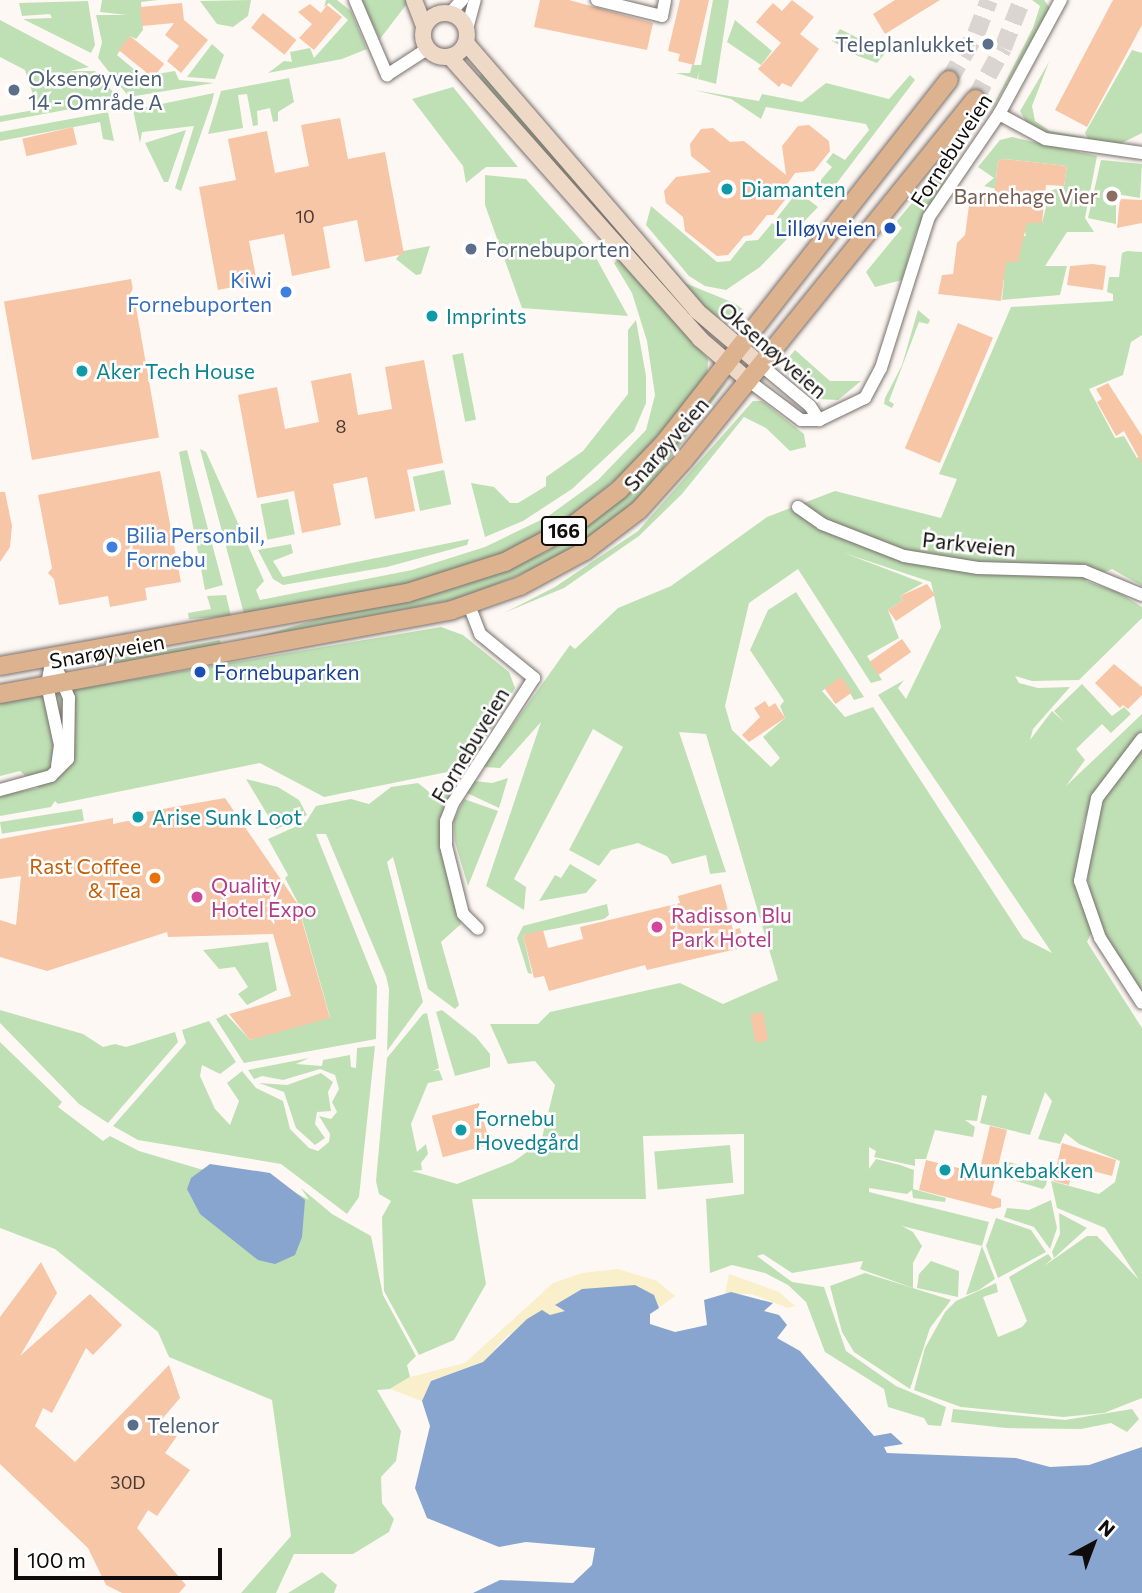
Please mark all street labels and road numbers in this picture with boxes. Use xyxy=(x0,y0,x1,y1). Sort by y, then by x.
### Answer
street label: Fornebuveien xyxy=(905,89,997,211)
street label: Oksenøyveien xyxy=(714,296,832,404)
street label: Snarøyveien xyxy=(618,392,714,496)
road number: 166 xyxy=(540,516,588,546)
street label: Parkveien xyxy=(921,527,1017,561)
street label: Snarøyveien xyxy=(48,628,166,674)
street label: Fornebuveien xyxy=(426,683,514,807)

